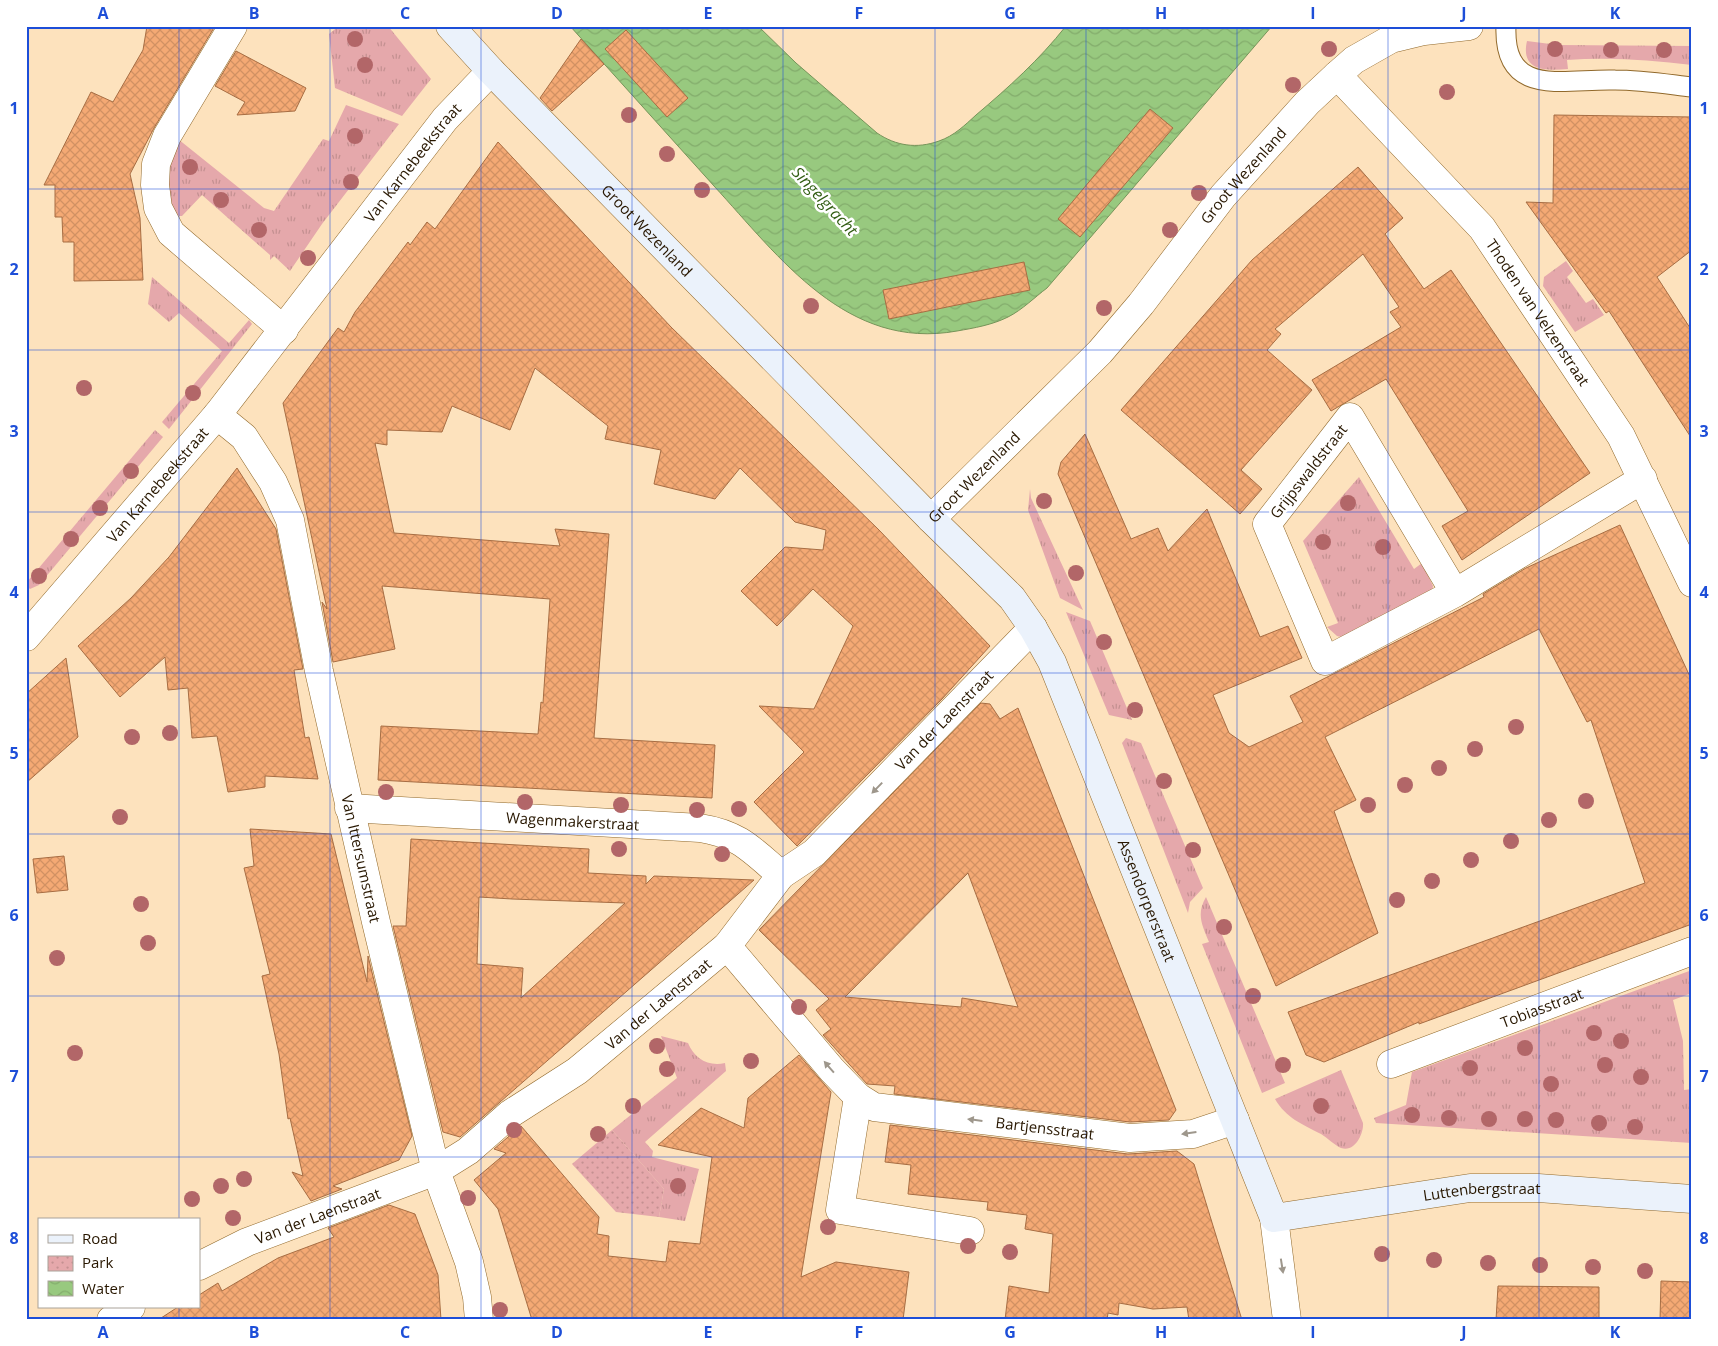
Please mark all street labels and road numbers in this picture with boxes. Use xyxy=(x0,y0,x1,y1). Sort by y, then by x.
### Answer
street label: Van Karnebeekstraat xyxy=(359,99,465,226)
street label: Groot Wezenland xyxy=(1196,123,1290,228)
street label: Groot Wezenland xyxy=(598,180,697,281)
street label: Thoden van Velzenstraat xyxy=(1482,235,1595,390)
street label: Grijpswaldstraat xyxy=(1265,420,1351,522)
street label: Van Karnebeekstraat xyxy=(102,423,212,547)
street label: Groot Wezenland xyxy=(923,427,1024,527)
street label: Van der Laenstraat xyxy=(890,665,997,774)
street label: Van Ittersumstraat xyxy=(337,792,386,924)
street label: Wagenmakerstraat xyxy=(505,807,640,835)
street label: Assendorperstraat xyxy=(1114,836,1181,964)
street label: Van der Laenstraat xyxy=(600,954,715,1054)
street label: Tobiasstraat xyxy=(1498,983,1586,1032)
street label: Bartjensstraat xyxy=(995,1112,1095,1144)
street label: Luttenbergstraat xyxy=(1422,1178,1541,1205)
street label: Van der Laenstraat xyxy=(252,1183,383,1248)

